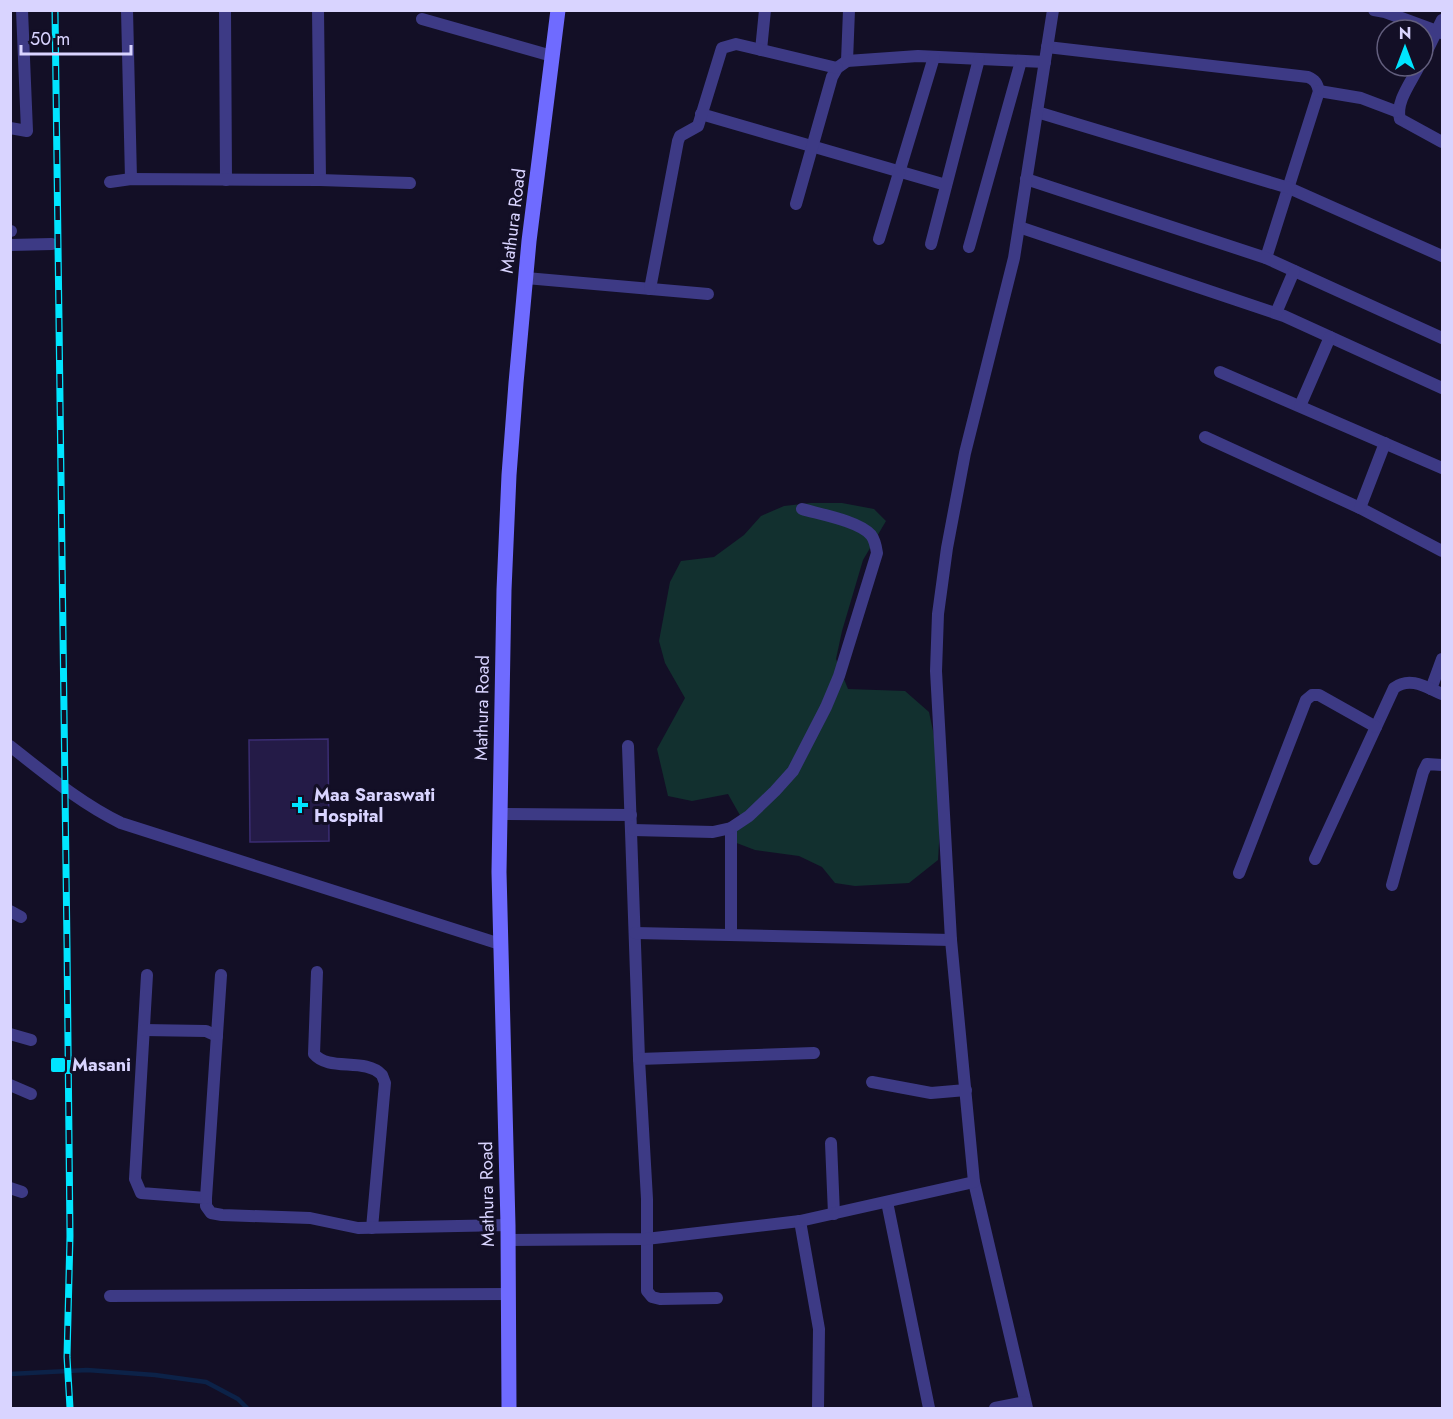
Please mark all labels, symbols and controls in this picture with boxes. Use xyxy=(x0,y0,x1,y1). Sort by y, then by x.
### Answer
scale bar xyxy=(21,18,130,56)
north arrow xyxy=(1375,18,1435,78)
text: N xyxy=(1399,22,1411,45)
text: 50 m xyxy=(30,26,70,52)
street label: Mathura Road xyxy=(494,167,532,275)
street label: Mathura Road xyxy=(468,655,496,761)
place label: Maa Saraswati Hospital xyxy=(314,782,435,829)
marker: Maa Saraswati Hospital xyxy=(291,796,309,814)
place label: Masani xyxy=(72,1052,131,1078)
marker: Masani xyxy=(49,1056,67,1074)
street label: Mathura Road xyxy=(473,1141,501,1247)

